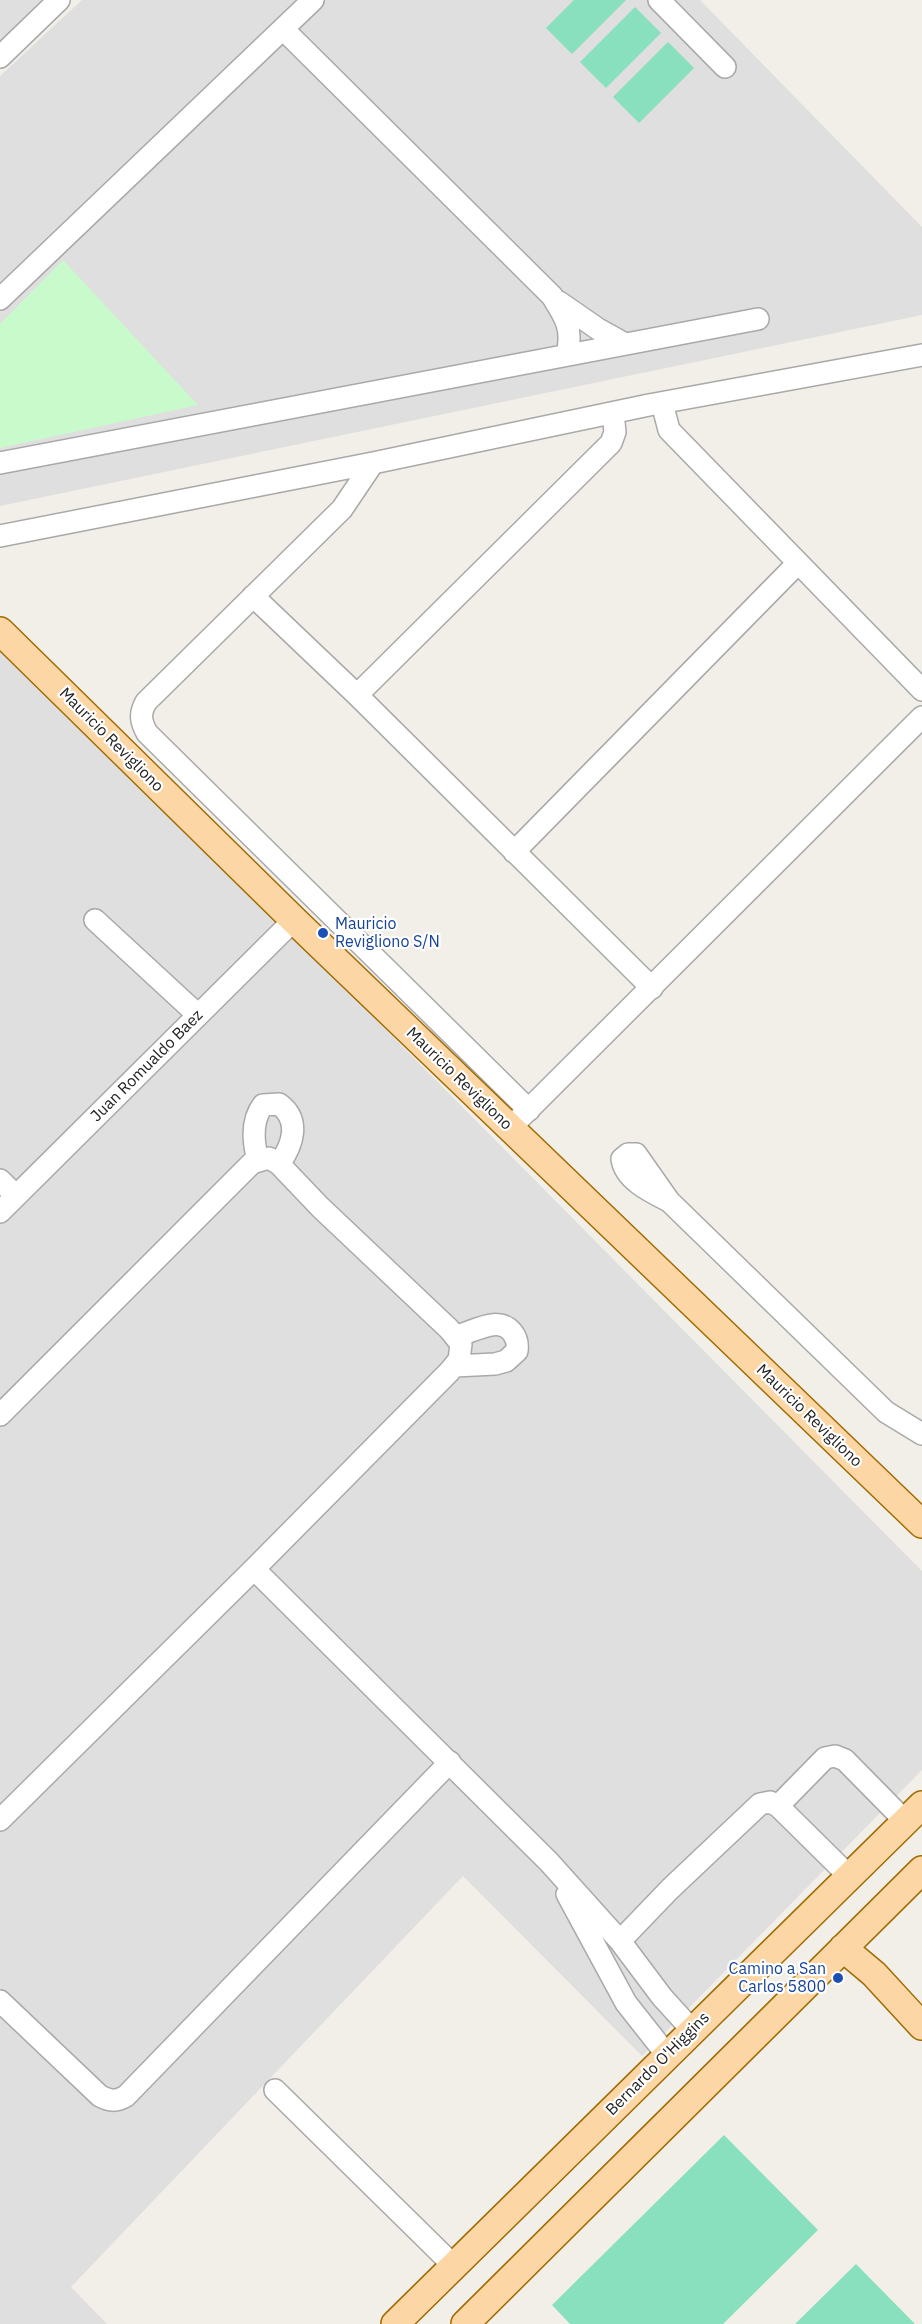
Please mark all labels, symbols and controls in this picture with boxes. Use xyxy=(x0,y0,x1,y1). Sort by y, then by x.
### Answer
street label: Mauricio Revigliono xyxy=(55,684,167,796)
place label: Mauricio Revigliono S/N xyxy=(335,914,440,952)
marker: Mauricio Revigliono S/N xyxy=(316,926,330,940)
street label: Juan Romualdo Baez xyxy=(87,1006,207,1126)
street label: Mauricio Revigliono xyxy=(402,1024,516,1134)
street label: Mauricio Revigliono xyxy=(752,1361,866,1471)
place label: Camino a San Carlos 5800 xyxy=(728,1959,826,1997)
marker: Camino a San Carlos 5800 xyxy=(831,1971,845,1985)
street label: Bernardo O'Higgins xyxy=(602,2008,714,2120)

